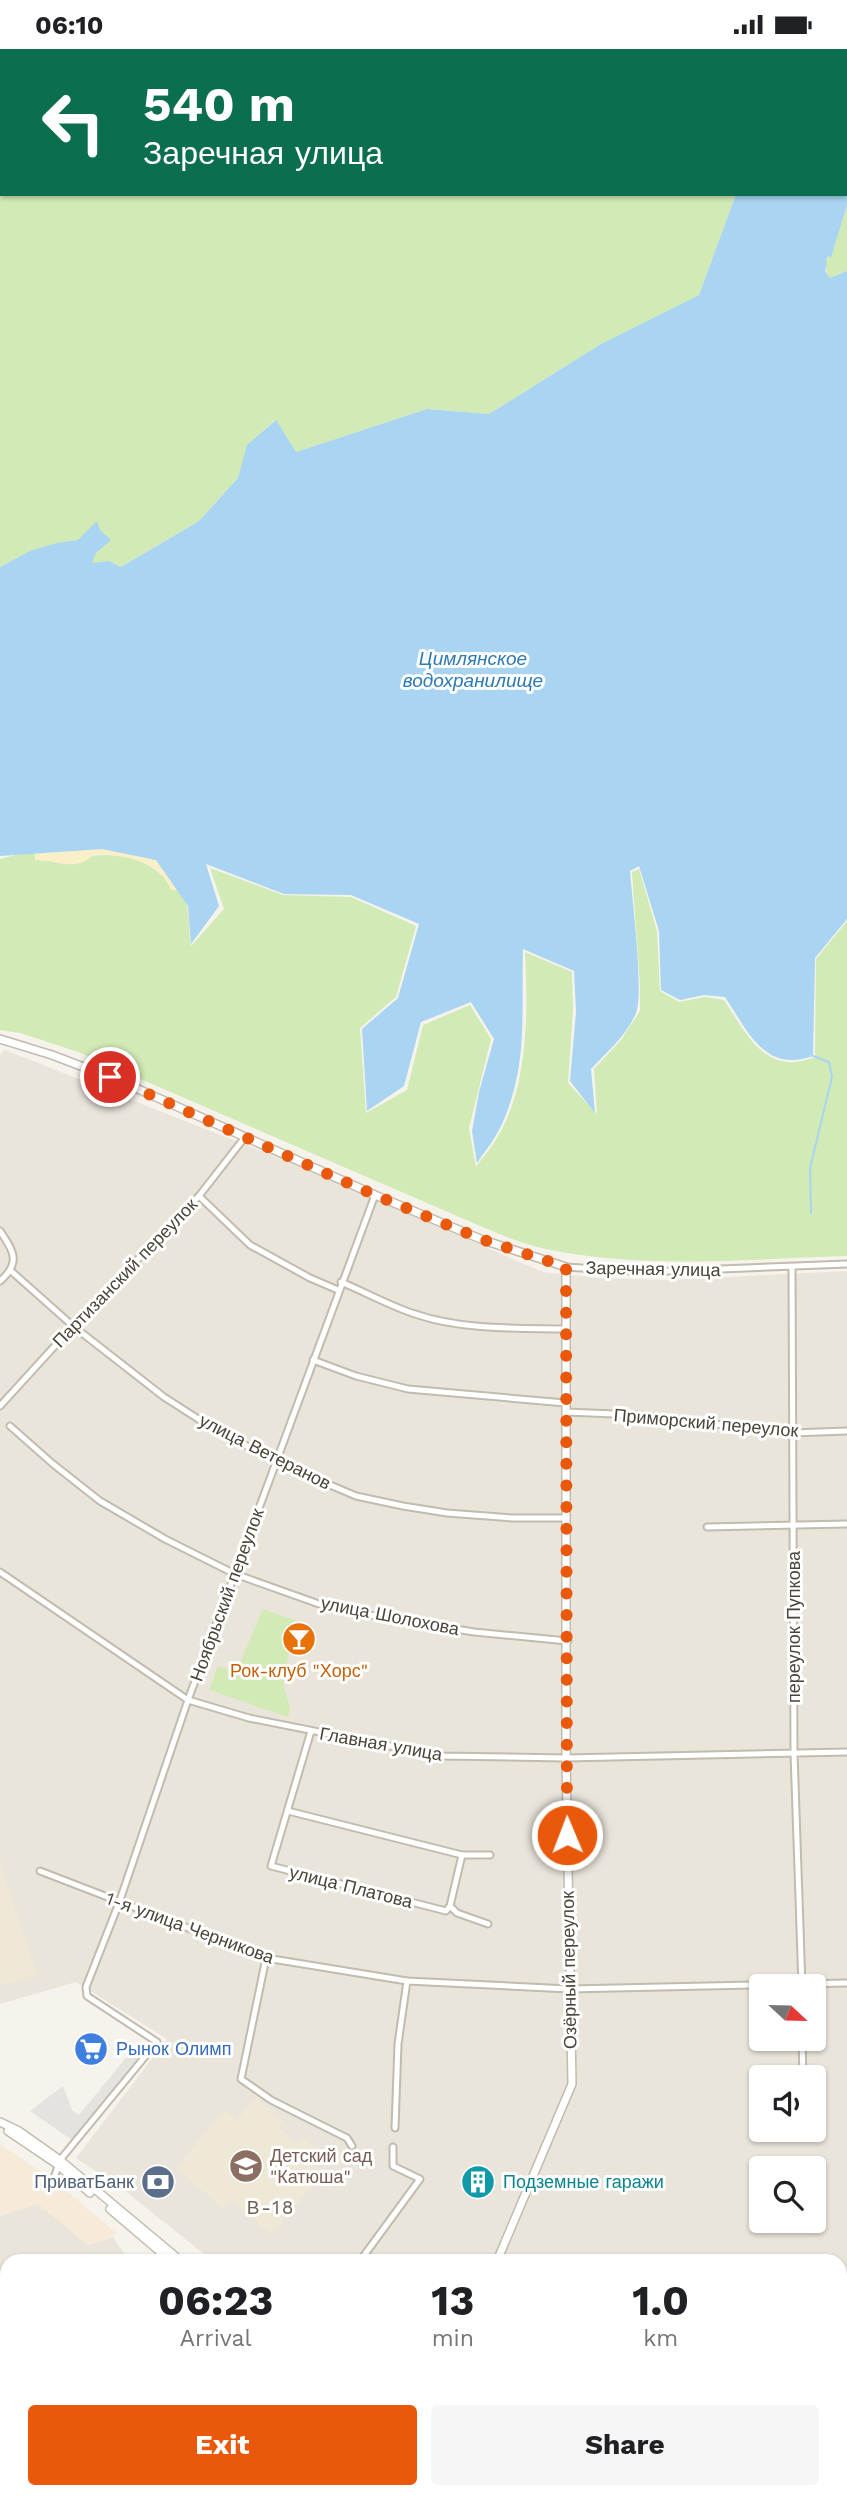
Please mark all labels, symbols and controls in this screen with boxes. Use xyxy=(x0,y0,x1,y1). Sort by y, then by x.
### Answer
text: 06:10 xyxy=(35,10,104,40)
text: 540 m xyxy=(143,75,295,133)
icon: left xyxy=(28,77,119,168)
text: Заречная улица xyxy=(143,134,383,172)
water label: Цимлянское водохранилище xyxy=(403,647,543,692)
pin xyxy=(80,1047,140,1107)
icon: arrive xyxy=(91,1058,129,1096)
street label: Партизанский переулок xyxy=(48,1194,201,1352)
street label: Заречная улица xyxy=(585,1257,722,1280)
street label: Приморский переулок xyxy=(613,1404,799,1441)
street label: улица Ветеранов xyxy=(196,1409,334,1494)
street label: Ноябрьский переулок xyxy=(185,1505,268,1684)
street label: переулок Пупкова xyxy=(783,1550,804,1703)
street label: улица Шолохова xyxy=(319,1592,462,1639)
bar icon: Рок-клуб "Хорс" xyxy=(280,1620,318,1658)
place label: Рок-клуб "Хорс" xyxy=(230,1660,368,1681)
street label: Главная улица xyxy=(318,1722,445,1765)
position arrow xyxy=(530,1798,604,1872)
street label: улица Платова xyxy=(287,1861,416,1912)
street label: 1-я улица Черникова xyxy=(103,1887,278,1968)
street label: Озёрный переулок xyxy=(557,1891,580,2049)
north arrow xyxy=(749,1974,826,2051)
map controls xyxy=(749,1974,826,2233)
supermarket icon: Рынок Олимп xyxy=(72,2030,110,2068)
place label: Рынок Олимп xyxy=(116,2038,231,2059)
button: sound xyxy=(749,2065,826,2142)
place label: Детский сад "Катюша" xyxy=(270,2145,373,2187)
school or university icon: Детский сад "Катюша" xyxy=(227,2147,265,2185)
button: search xyxy=(749,2156,826,2233)
bank icon: ПриватБанк xyxy=(139,2163,177,2201)
building icon: Подземные гаражи xyxy=(459,2163,497,2201)
place label: ПриватБанк xyxy=(34,2171,134,2192)
place label: Подземные гаражи xyxy=(503,2171,664,2192)
district label: В-18 xyxy=(247,2196,295,2219)
text: 06:23 xyxy=(158,2276,273,2325)
text: 13 xyxy=(431,2276,474,2325)
text: 1.0 xyxy=(632,2276,689,2325)
text: Arrival xyxy=(180,2325,252,2352)
text: min xyxy=(432,2325,474,2352)
text: km xyxy=(643,2325,678,2352)
button: Exit xyxy=(28,2405,417,2485)
button: Share xyxy=(431,2405,819,2485)

